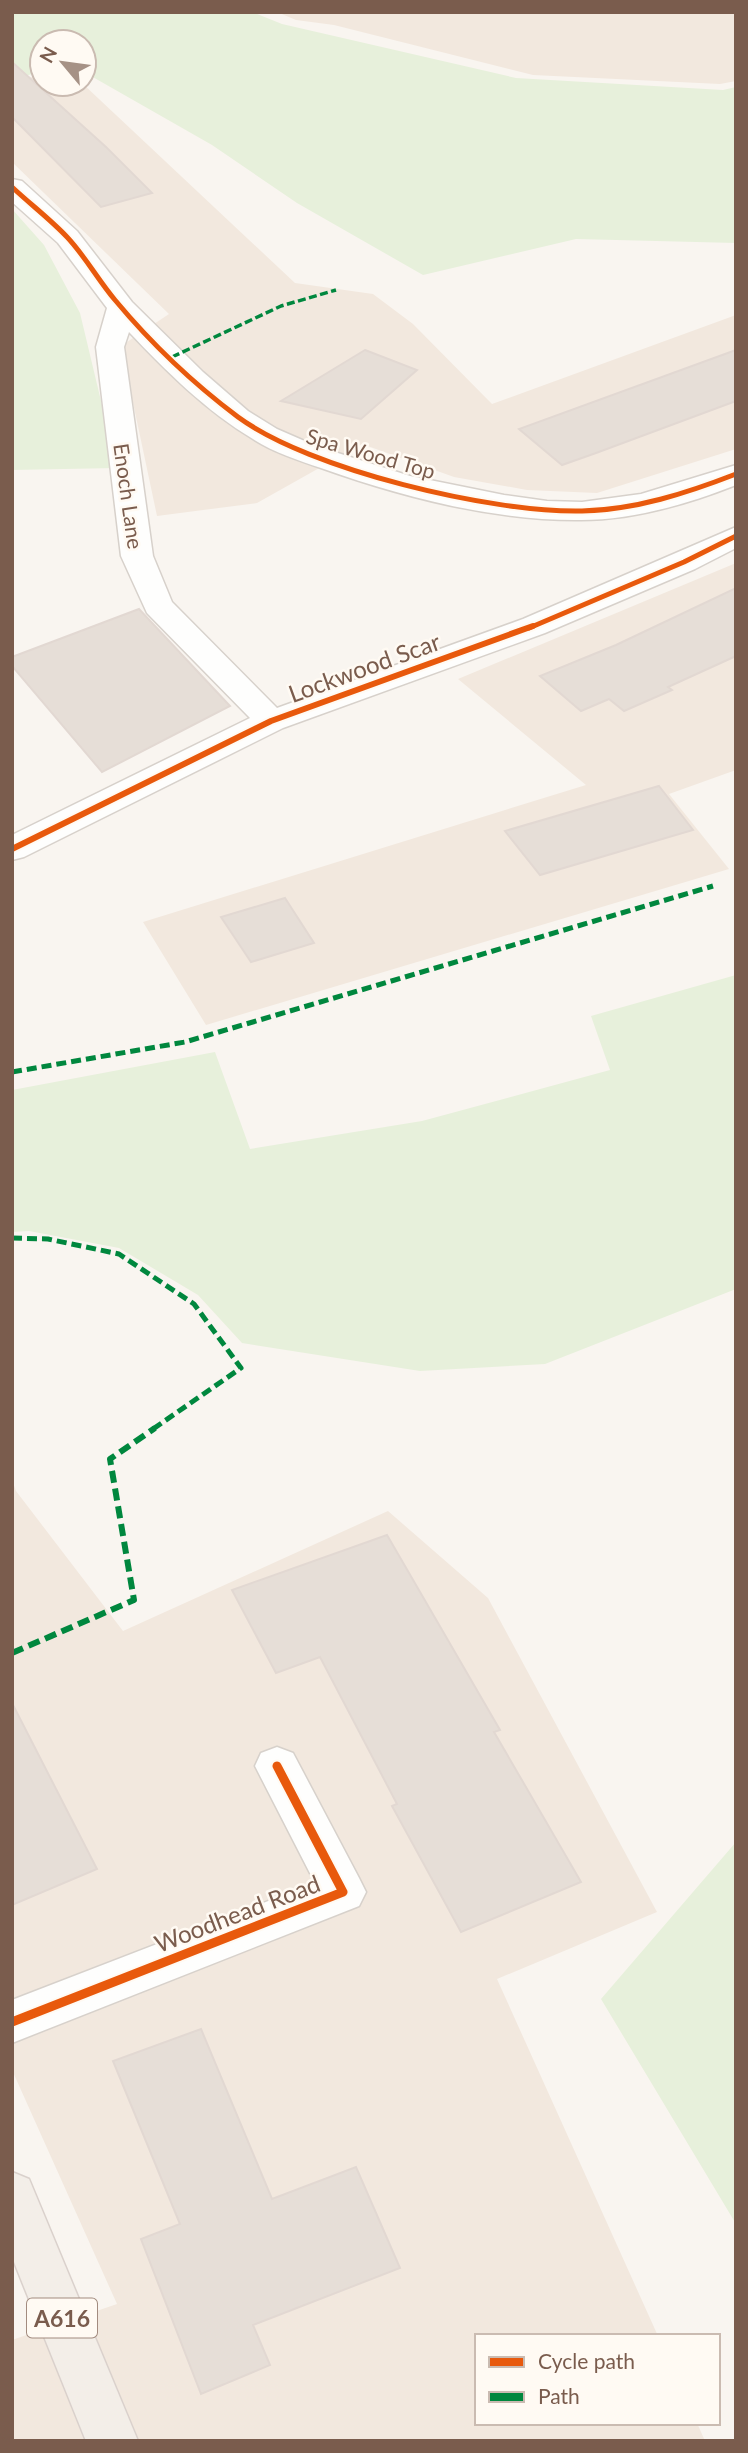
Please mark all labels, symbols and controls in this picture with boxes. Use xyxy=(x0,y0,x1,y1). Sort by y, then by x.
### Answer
north arrow xyxy=(28,28,98,98)
text: N xyxy=(34,43,61,66)
street label: Spa Wood Top xyxy=(304,423,438,483)
street label: Enoch Lane xyxy=(109,441,149,551)
street label: Lockwood Scar xyxy=(284,626,444,708)
street label: Woodhead Road xyxy=(150,1868,324,1958)
road number: A616 xyxy=(27,2298,97,2338)
legend xyxy=(475,2334,720,2425)
text: Cycle path xyxy=(538,2348,635,2373)
text: Path xyxy=(538,2383,580,2408)

